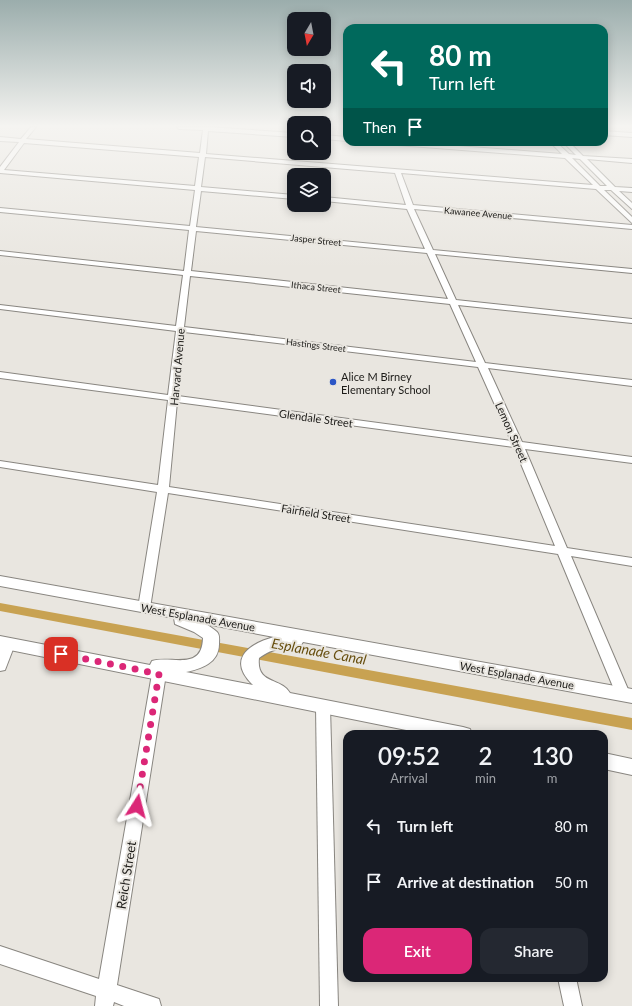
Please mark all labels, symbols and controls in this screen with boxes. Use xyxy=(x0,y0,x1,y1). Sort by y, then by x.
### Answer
north arrow xyxy=(287,12,331,56)
map controls xyxy=(287,12,331,212)
text: 80 m xyxy=(429,38,492,72)
icon: left xyxy=(363,40,415,92)
button: sound xyxy=(287,64,331,108)
text: Turn left xyxy=(429,72,495,94)
button: search xyxy=(287,116,331,160)
icon: arrive xyxy=(404,116,426,138)
text: Then xyxy=(363,118,396,136)
button: layers xyxy=(287,168,331,212)
street label: Kawanee Avenue xyxy=(444,205,513,221)
street label: Jasper Street xyxy=(290,232,343,248)
street label: Ithaca Street xyxy=(291,279,342,295)
street label: Harvard Avenue xyxy=(167,328,187,406)
street label: Hastings Street xyxy=(285,336,347,354)
place label: Alice M Birney Elementary School xyxy=(341,370,431,396)
marker: Alice M Birney Elementary School xyxy=(328,377,338,387)
street label: Lemon Street xyxy=(493,400,531,464)
street label: Glendale Street xyxy=(278,406,354,430)
street label: Fairfield Street xyxy=(280,501,352,525)
street label: West Esplanade Avenue xyxy=(140,601,256,633)
water label: Esplanade Canal xyxy=(270,634,368,668)
pin xyxy=(44,637,78,671)
icon: arrive xyxy=(50,643,72,665)
street label: West Esplanade Avenue xyxy=(459,659,575,691)
text: 09:52 xyxy=(378,741,440,770)
text: 2 xyxy=(479,741,492,770)
text: 130 xyxy=(531,741,573,770)
text: Arrival xyxy=(390,770,428,786)
text: min xyxy=(475,770,496,786)
text: m xyxy=(547,770,557,786)
position arrow xyxy=(116,785,158,827)
icon: left xyxy=(363,815,385,837)
text: Turn left xyxy=(397,817,453,835)
text: 80 m xyxy=(554,817,588,835)
street label: Reich Street xyxy=(113,839,139,910)
icon: arrive xyxy=(363,871,385,893)
text: Arrive at destination xyxy=(397,873,534,891)
text: 50 m xyxy=(554,873,588,891)
button: Exit xyxy=(363,928,472,974)
button: Share xyxy=(480,928,588,974)

